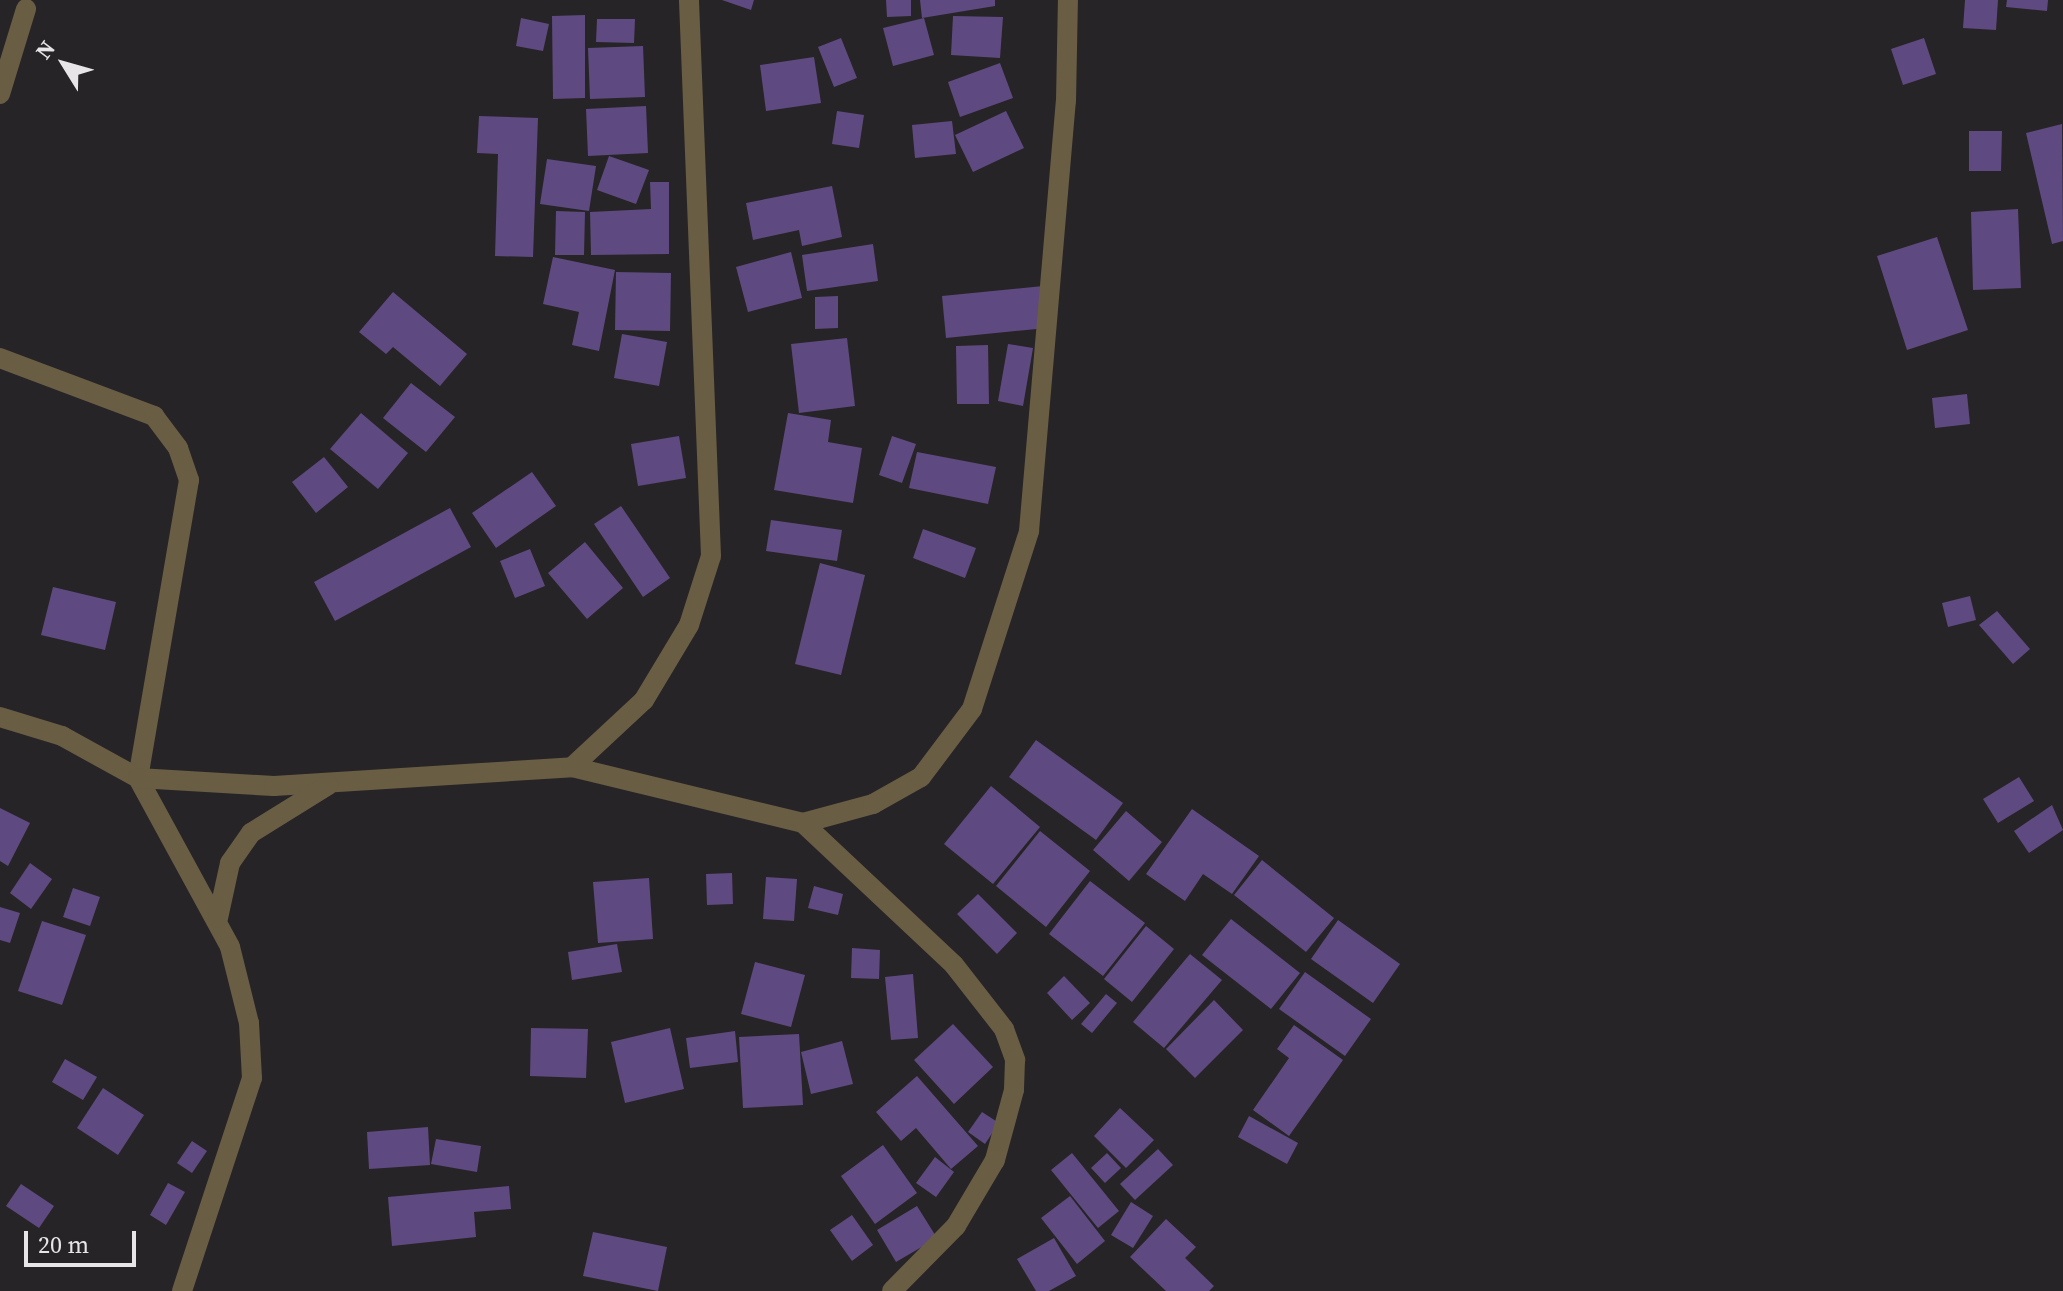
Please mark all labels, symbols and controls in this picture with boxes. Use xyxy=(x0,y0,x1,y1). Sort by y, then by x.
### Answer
north arrow xyxy=(24,24,104,104)
text: N xyxy=(28,34,62,65)
scale bar xyxy=(28,1215,140,1265)
text: 20 m xyxy=(38,1228,89,1261)

